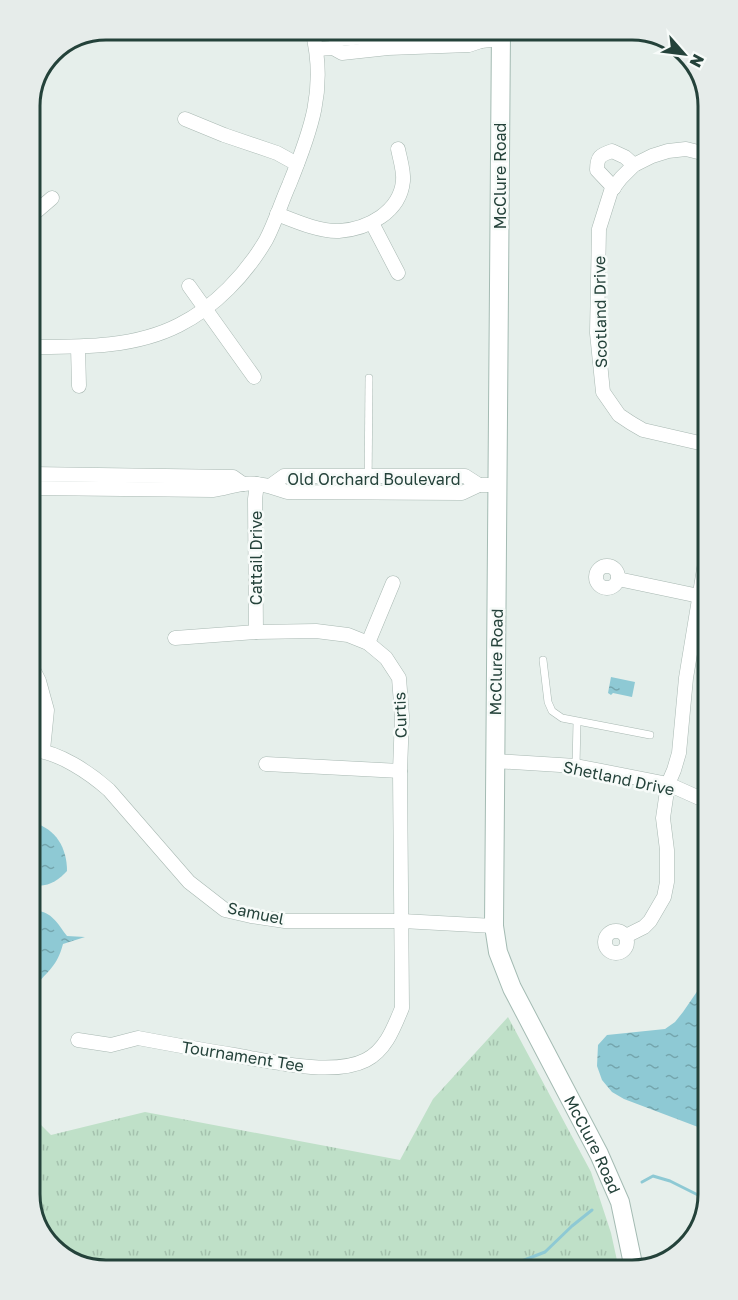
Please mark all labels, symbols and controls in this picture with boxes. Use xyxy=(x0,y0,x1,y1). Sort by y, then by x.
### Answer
north arrow xyxy=(654,24,714,84)
text: N xyxy=(686,51,709,71)
street label: McClure Road xyxy=(490,123,510,229)
street label: Scotland Drive xyxy=(589,256,611,368)
street label: Old Orchard Boulevard xyxy=(287,469,461,489)
street label: Cattail Drive xyxy=(246,511,266,605)
street label: McClure Road xyxy=(485,608,507,716)
street label: Curtis xyxy=(389,692,411,738)
street label: Shetland Drive xyxy=(562,756,676,800)
street label: Samuel xyxy=(226,897,286,929)
street label: Tournament Tee xyxy=(180,1036,306,1076)
street label: McClure Road xyxy=(560,1092,625,1197)

